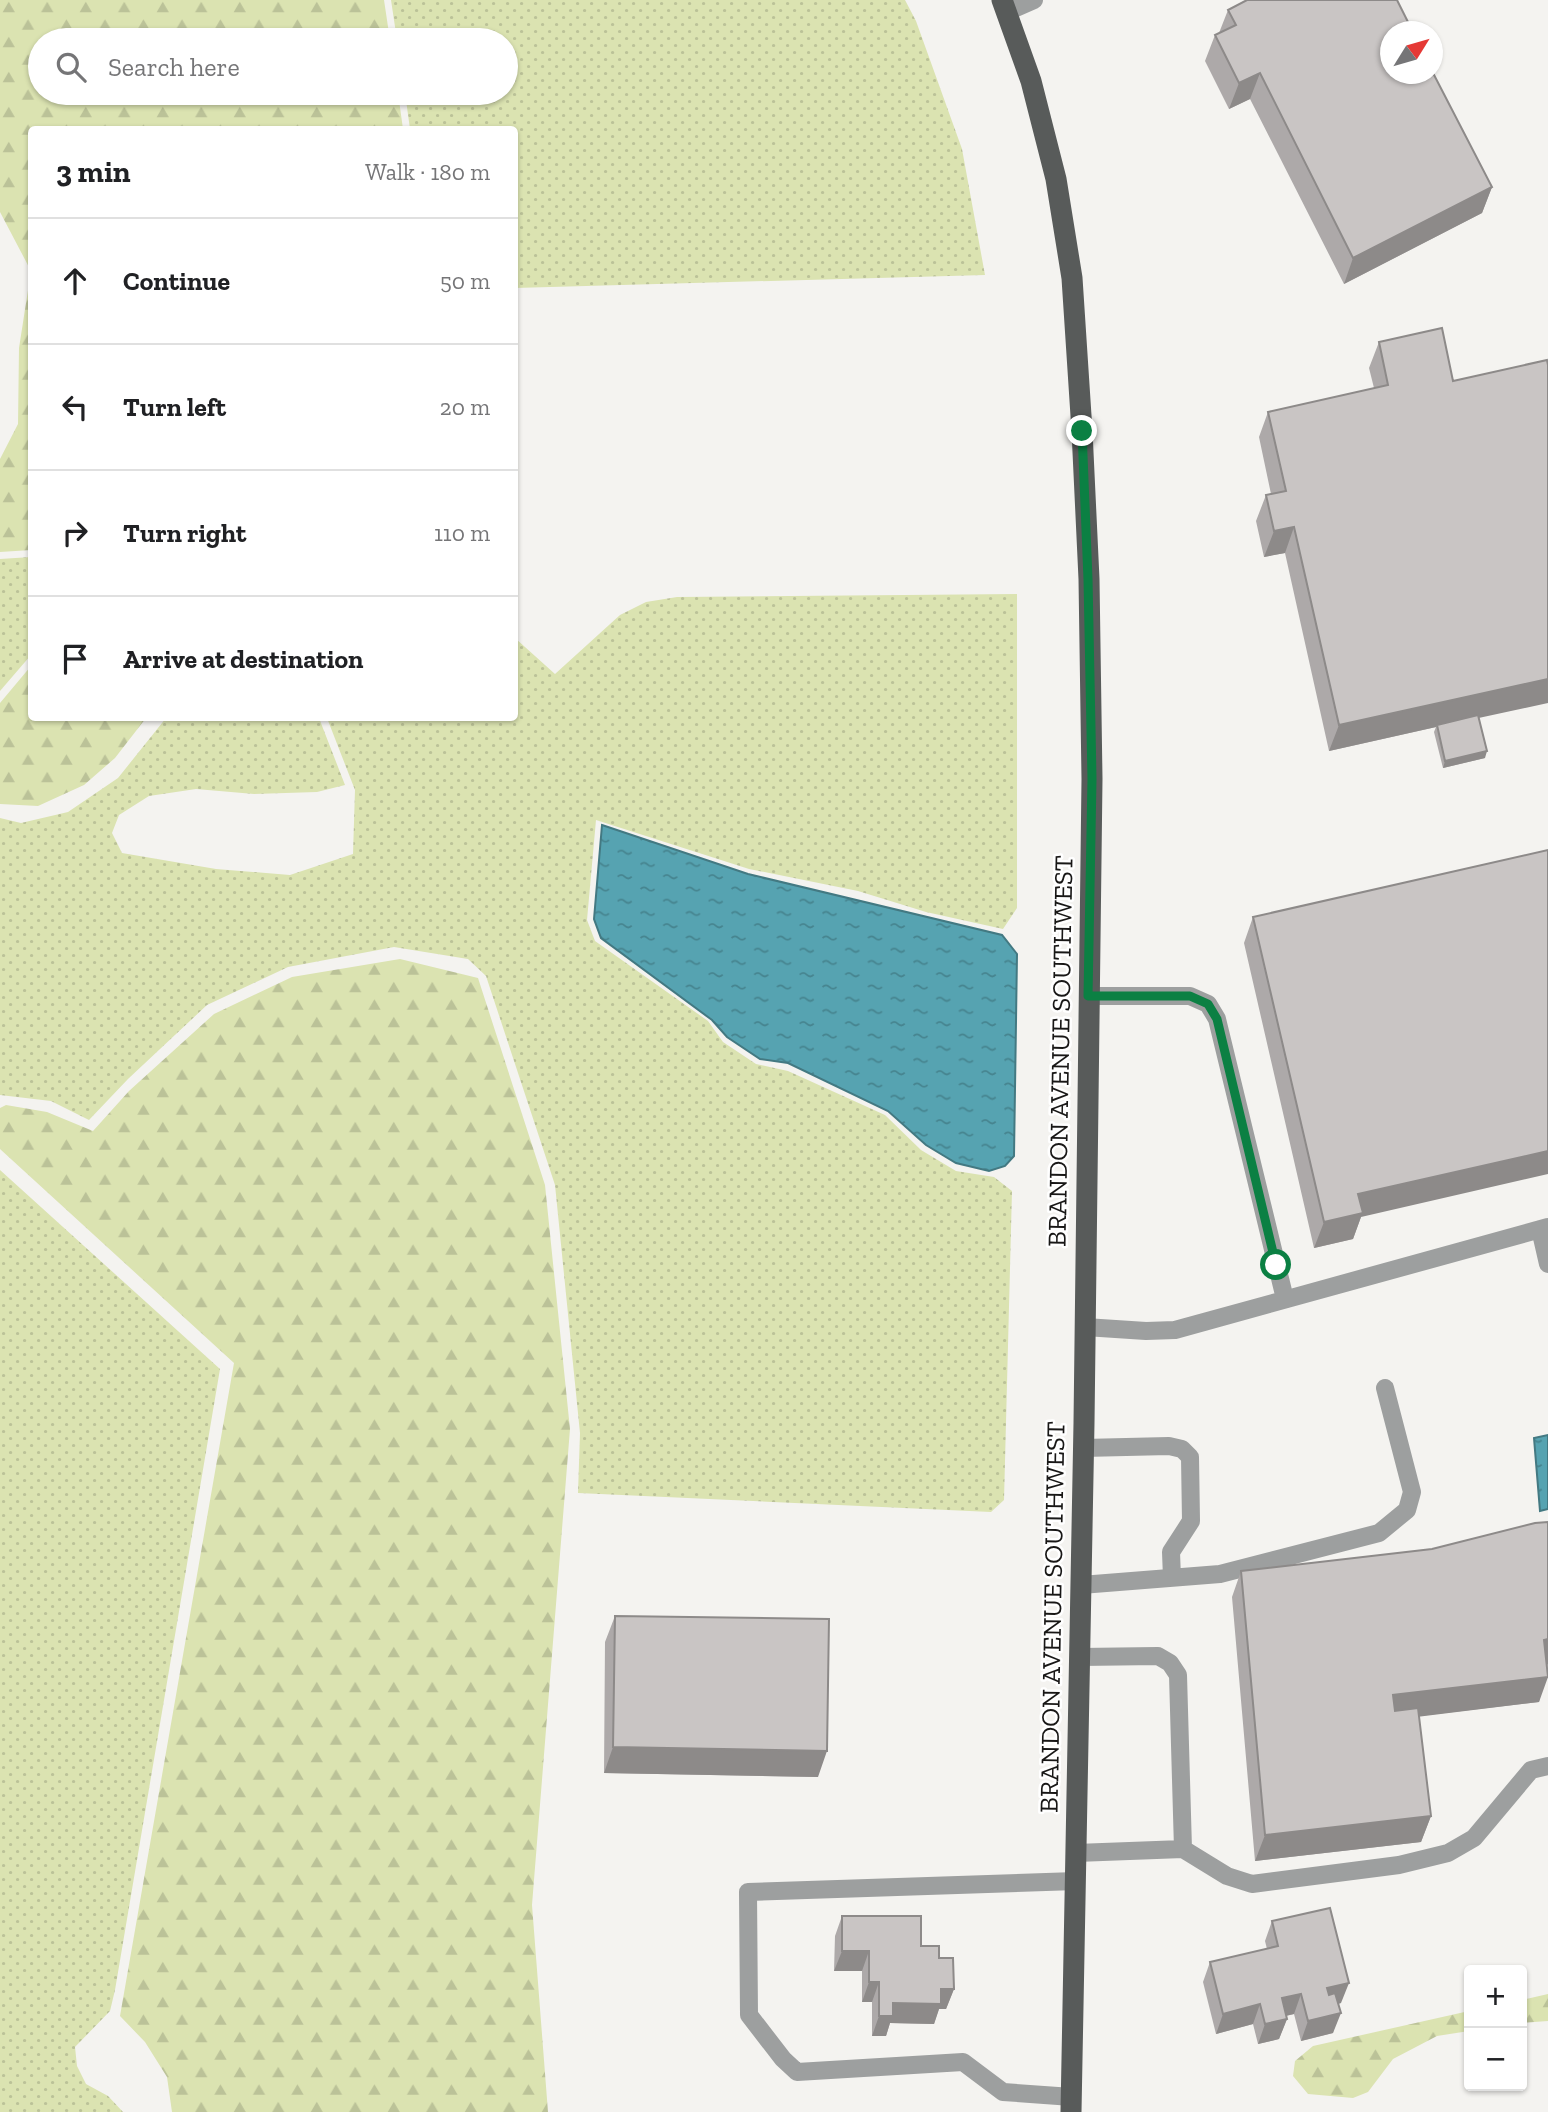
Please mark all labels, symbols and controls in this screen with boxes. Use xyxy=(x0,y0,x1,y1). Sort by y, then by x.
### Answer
north arrow xyxy=(1380,21,1443,84)
search box xyxy=(28,28,518,105)
icon: search xyxy=(52,48,90,86)
text: Search here xyxy=(108,51,240,83)
text: 3 min xyxy=(56,154,131,190)
text: Walk · 180 m xyxy=(365,158,490,186)
icon: ahead xyxy=(56,262,94,300)
text: Continue xyxy=(123,265,230,297)
text: 50 m xyxy=(440,267,490,295)
icon: left xyxy=(56,388,94,426)
text: Turn left xyxy=(123,391,226,423)
text: 20 m xyxy=(440,393,490,421)
route end xyxy=(1066,415,1097,446)
icon: right xyxy=(56,514,94,552)
text: Turn right xyxy=(123,517,246,549)
text: 110 m xyxy=(434,519,490,547)
icon: arrive xyxy=(56,640,94,678)
text: Arrive at destination xyxy=(123,643,363,675)
street label: BRANDON AVENUE SOUTHWEST xyxy=(1041,855,1079,1247)
route start xyxy=(1260,1249,1291,1280)
street label: BRANDON AVENUE SOUTHWEST xyxy=(1033,1421,1071,1813)
map controls xyxy=(1464,1965,1527,2091)
button: + xyxy=(1464,1965,1527,2028)
button: − xyxy=(1464,2028,1527,2091)

